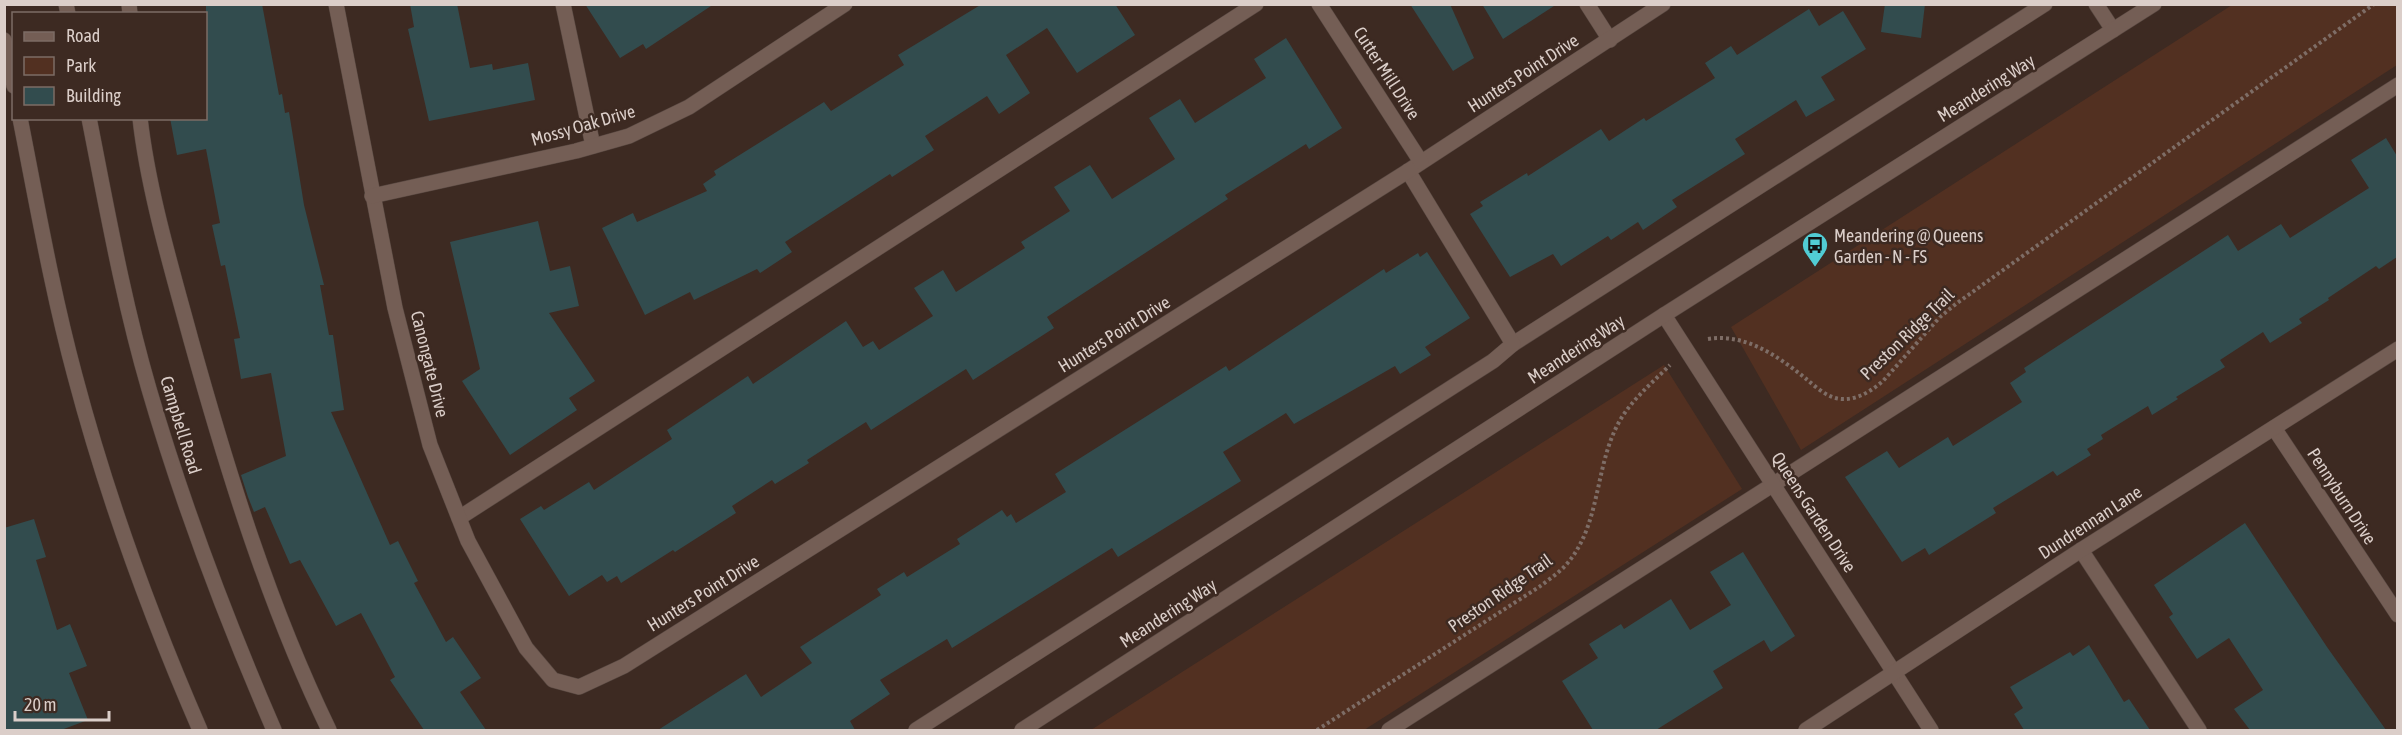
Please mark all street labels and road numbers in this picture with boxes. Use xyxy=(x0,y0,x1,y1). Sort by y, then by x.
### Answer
street label: Cutter Mill Drive xyxy=(1349,23,1425,123)
street label: Hunters Point Drive xyxy=(1464,29,1582,117)
street label: Meandering Way xyxy=(1933,50,2039,126)
street label: Mossy Oak Drive xyxy=(529,100,637,150)
street label: Preston Ridge Trail xyxy=(1856,284,1958,384)
street label: Hunters Point Drive xyxy=(1054,291,1174,377)
street label: Canongate Drive xyxy=(407,309,453,419)
street label: Meandering Way xyxy=(1524,310,1628,388)
street label: Campbell Road xyxy=(156,374,206,476)
street label: Pennyburn Drive xyxy=(2303,444,2381,548)
street label: Queens Garden Drive xyxy=(1767,448,1861,576)
street label: Dundrennan Lane xyxy=(2034,481,2146,563)
street label: Preston Ridge Trail xyxy=(1444,549,1556,637)
street label: Hunters Point Drive xyxy=(643,550,763,636)
street label: Meandering Way xyxy=(1116,574,1220,652)

